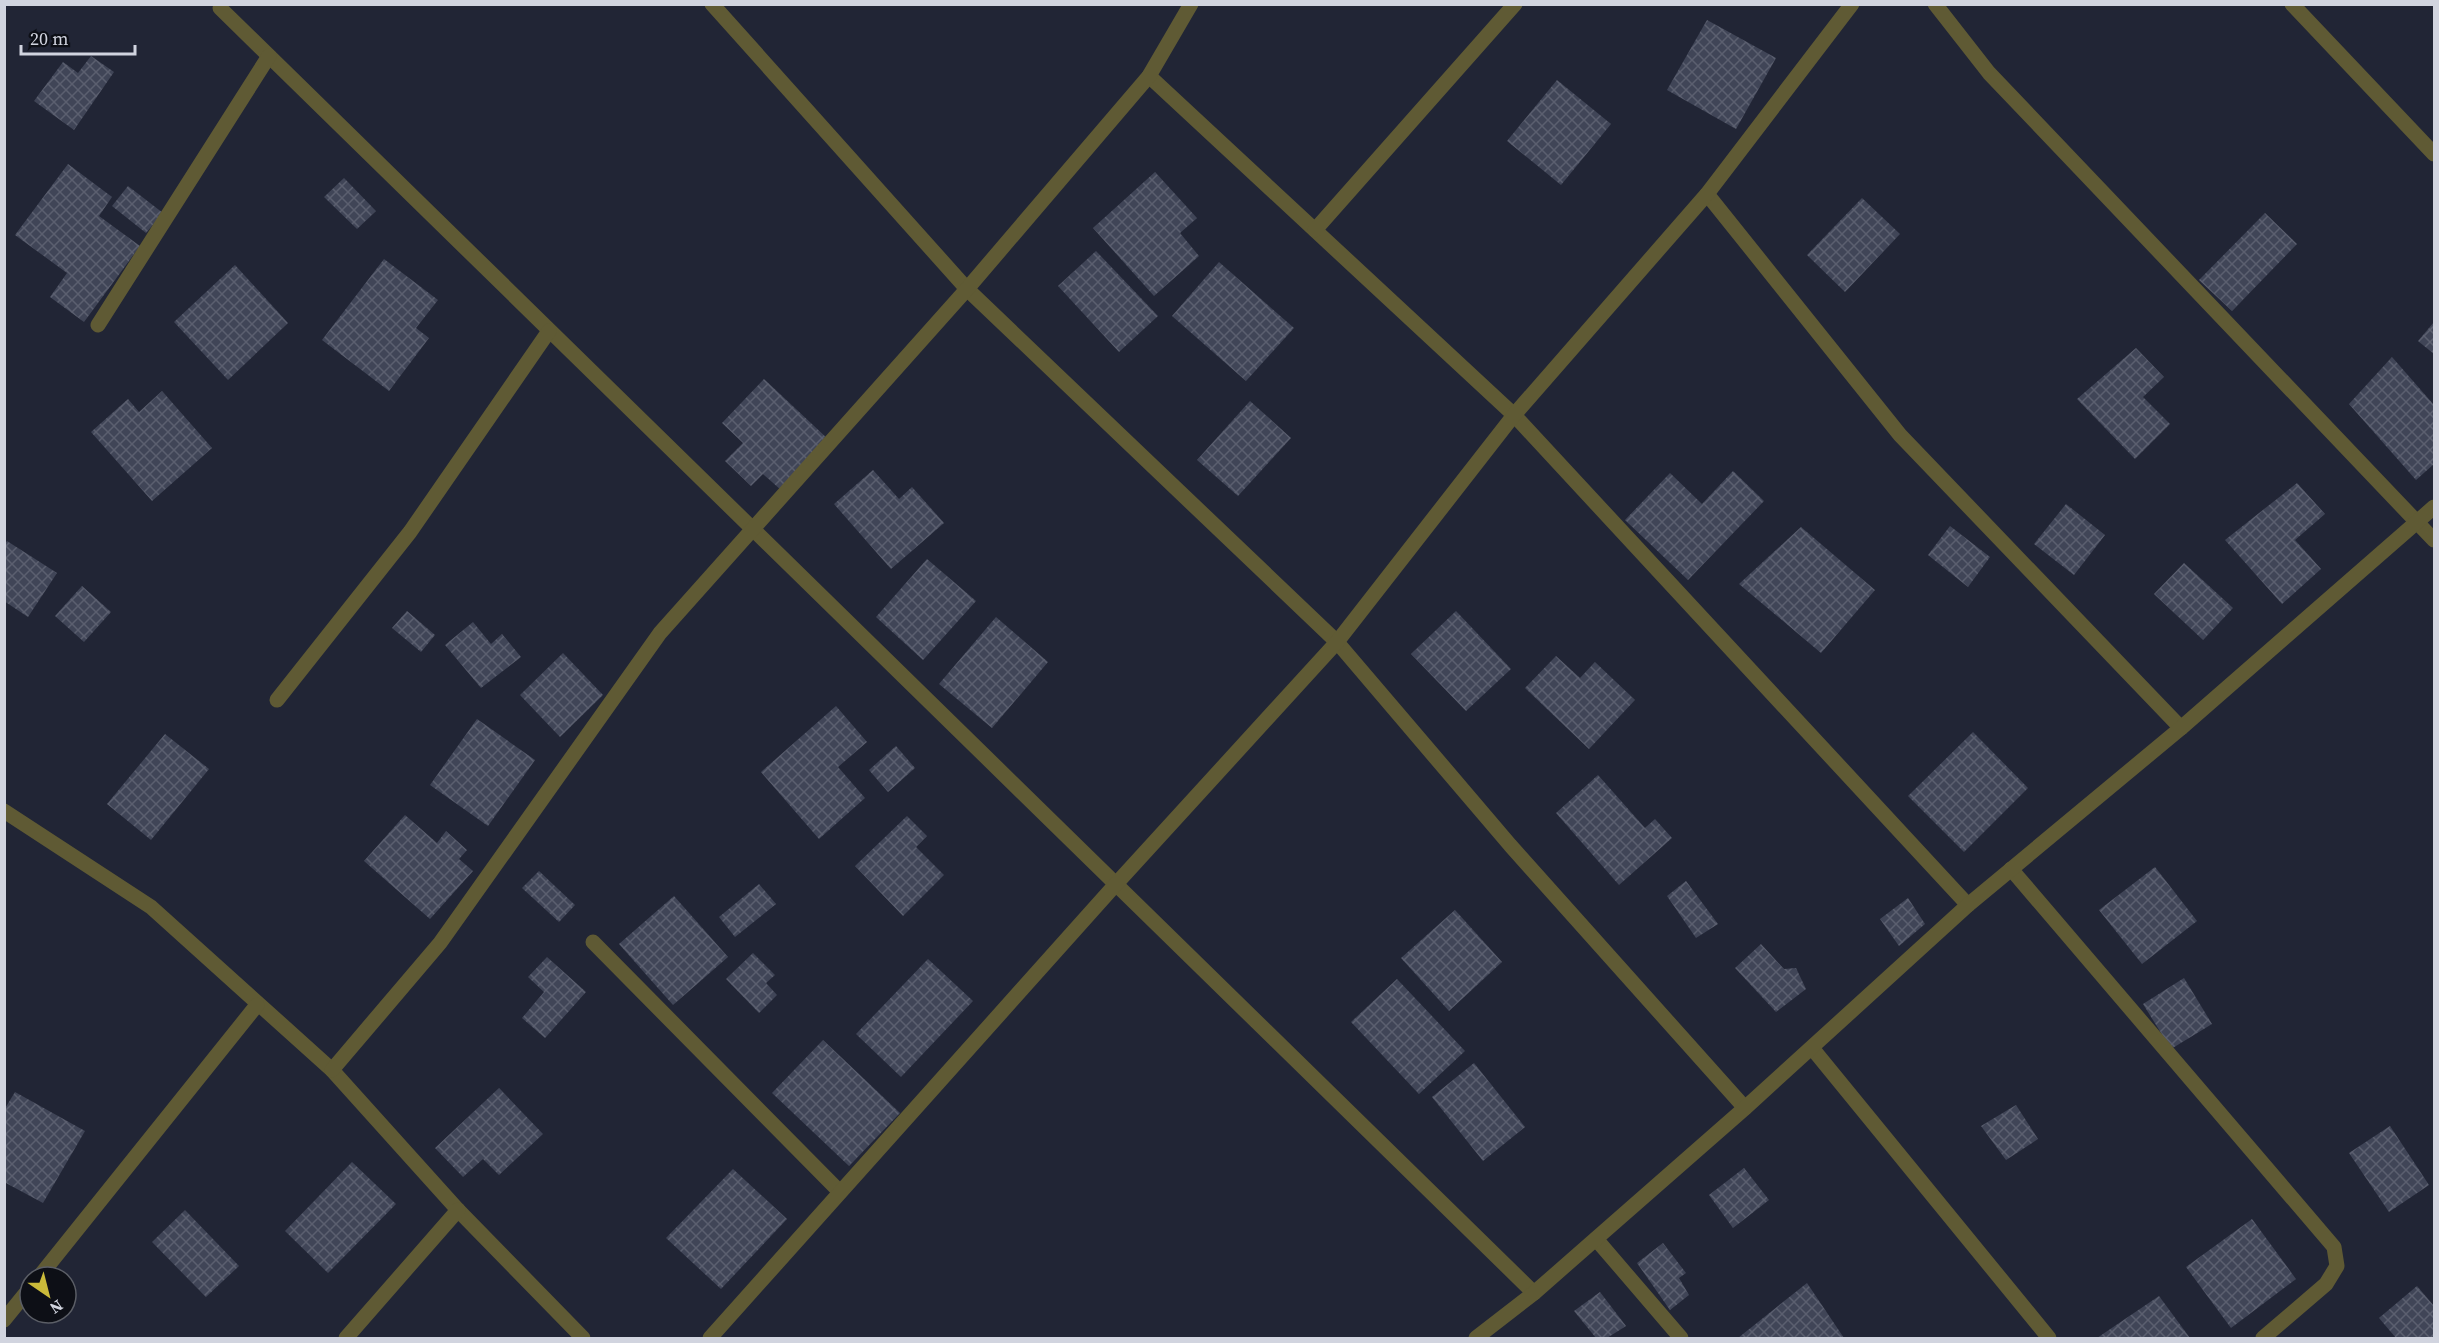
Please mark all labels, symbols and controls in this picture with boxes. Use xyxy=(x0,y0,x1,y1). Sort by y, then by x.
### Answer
scale bar xyxy=(21,18,135,56)
text: 20 m xyxy=(30,26,68,51)
north arrow xyxy=(18,1265,78,1325)
text: N xyxy=(45,1295,68,1320)

